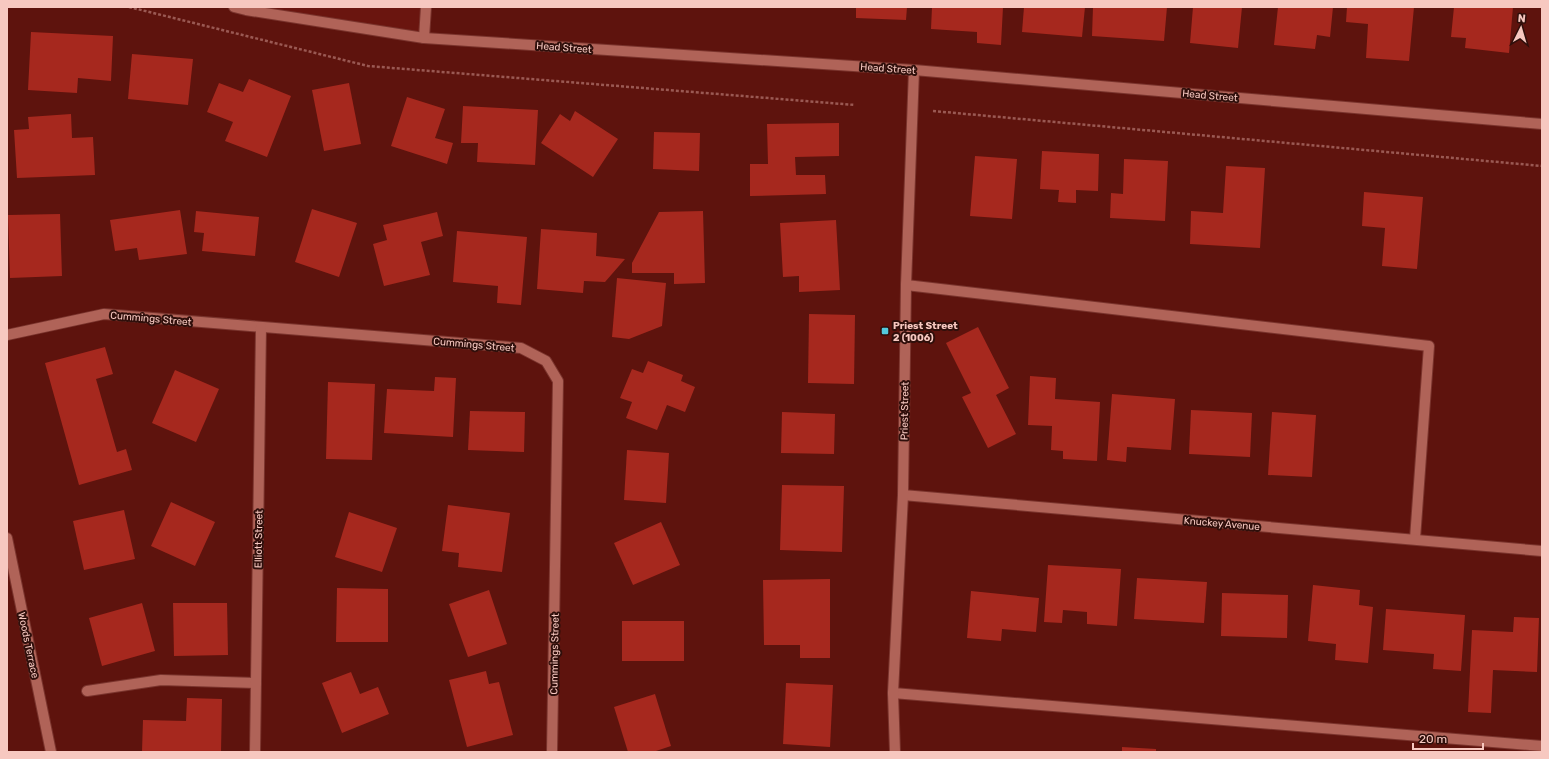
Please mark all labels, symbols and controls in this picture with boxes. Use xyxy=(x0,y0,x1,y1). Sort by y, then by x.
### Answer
north arrow xyxy=(1501,8,1541,48)
text: N xyxy=(1517,12,1526,25)
street label: Head Street xyxy=(536,40,592,56)
street label: Head Street xyxy=(860,61,916,77)
street label: Head Street xyxy=(1182,88,1238,104)
street label: Cummings Street xyxy=(110,309,192,329)
place label: Priest Street 2 (1006) xyxy=(893,320,958,344)
marker: Priest Street 2 (1006) xyxy=(880,326,890,336)
street label: Cummings Street xyxy=(433,335,515,355)
street label: Priest Street xyxy=(898,382,912,440)
street label: Elliott Street xyxy=(252,510,266,568)
street label: Knuckey Avenue xyxy=(1183,515,1261,533)
street label: Woods Terrace xyxy=(15,611,41,680)
street label: Cummings Street xyxy=(548,613,562,695)
scale bar xyxy=(1413,725,1483,751)
text: 20 m xyxy=(1419,732,1447,746)

